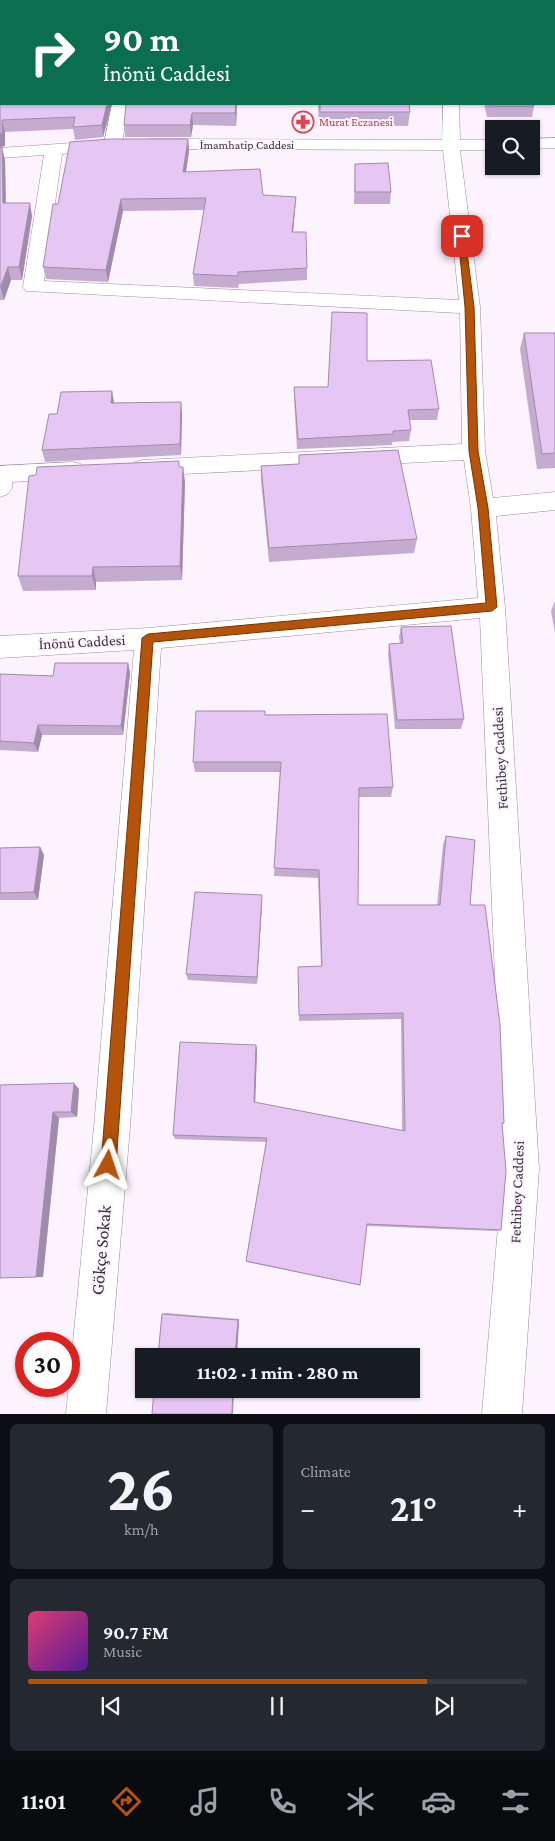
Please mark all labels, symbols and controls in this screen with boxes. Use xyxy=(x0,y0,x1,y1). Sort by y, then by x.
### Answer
icon: right xyxy=(20,20,85,85)
text: 90 m xyxy=(103,20,180,59)
text: İnönü Caddesi xyxy=(103,61,230,86)
pharmacy icon: Murat Eczanesi xyxy=(291,110,315,134)
place label: Murat Eczanesi xyxy=(319,115,393,129)
map controls xyxy=(485,120,540,175)
button: search xyxy=(485,120,540,175)
street label: İmamhatip Caddesi xyxy=(200,138,294,152)
pin xyxy=(441,215,483,257)
icon: arrive xyxy=(448,222,476,250)
street label: İnönü Caddesi xyxy=(38,632,126,652)
street label: Fethibey Caddesi xyxy=(489,706,512,810)
position arrow xyxy=(81,1138,133,1190)
street label: Fethibey Caddesi xyxy=(507,1140,528,1244)
street label: Gökçe Sokak xyxy=(87,1204,115,1296)
speed limit sign: 30 xyxy=(15,1332,80,1397)
text: 11:02 · 1 min · 280 m xyxy=(197,1362,358,1383)
text: 26 xyxy=(107,1452,176,1524)
text: Climate xyxy=(301,1463,351,1480)
text: 21° xyxy=(390,1487,437,1529)
text: − xyxy=(301,1493,315,1524)
text: + xyxy=(512,1493,527,1524)
text: km/h xyxy=(124,1521,159,1538)
text: 90.7 FM xyxy=(103,1622,169,1643)
text: Music xyxy=(103,1643,142,1660)
icon: previous xyxy=(97,1692,125,1720)
icon: pause xyxy=(263,1692,291,1720)
icon: next xyxy=(430,1692,458,1720)
icon: directions xyxy=(109,1784,144,1819)
icon: music xyxy=(187,1784,222,1819)
icon: phone xyxy=(265,1784,300,1819)
icon: climate xyxy=(343,1784,378,1819)
icon: car xyxy=(421,1784,456,1819)
icon: filters xyxy=(498,1784,533,1819)
text: 11:01 xyxy=(21,1789,66,1814)

